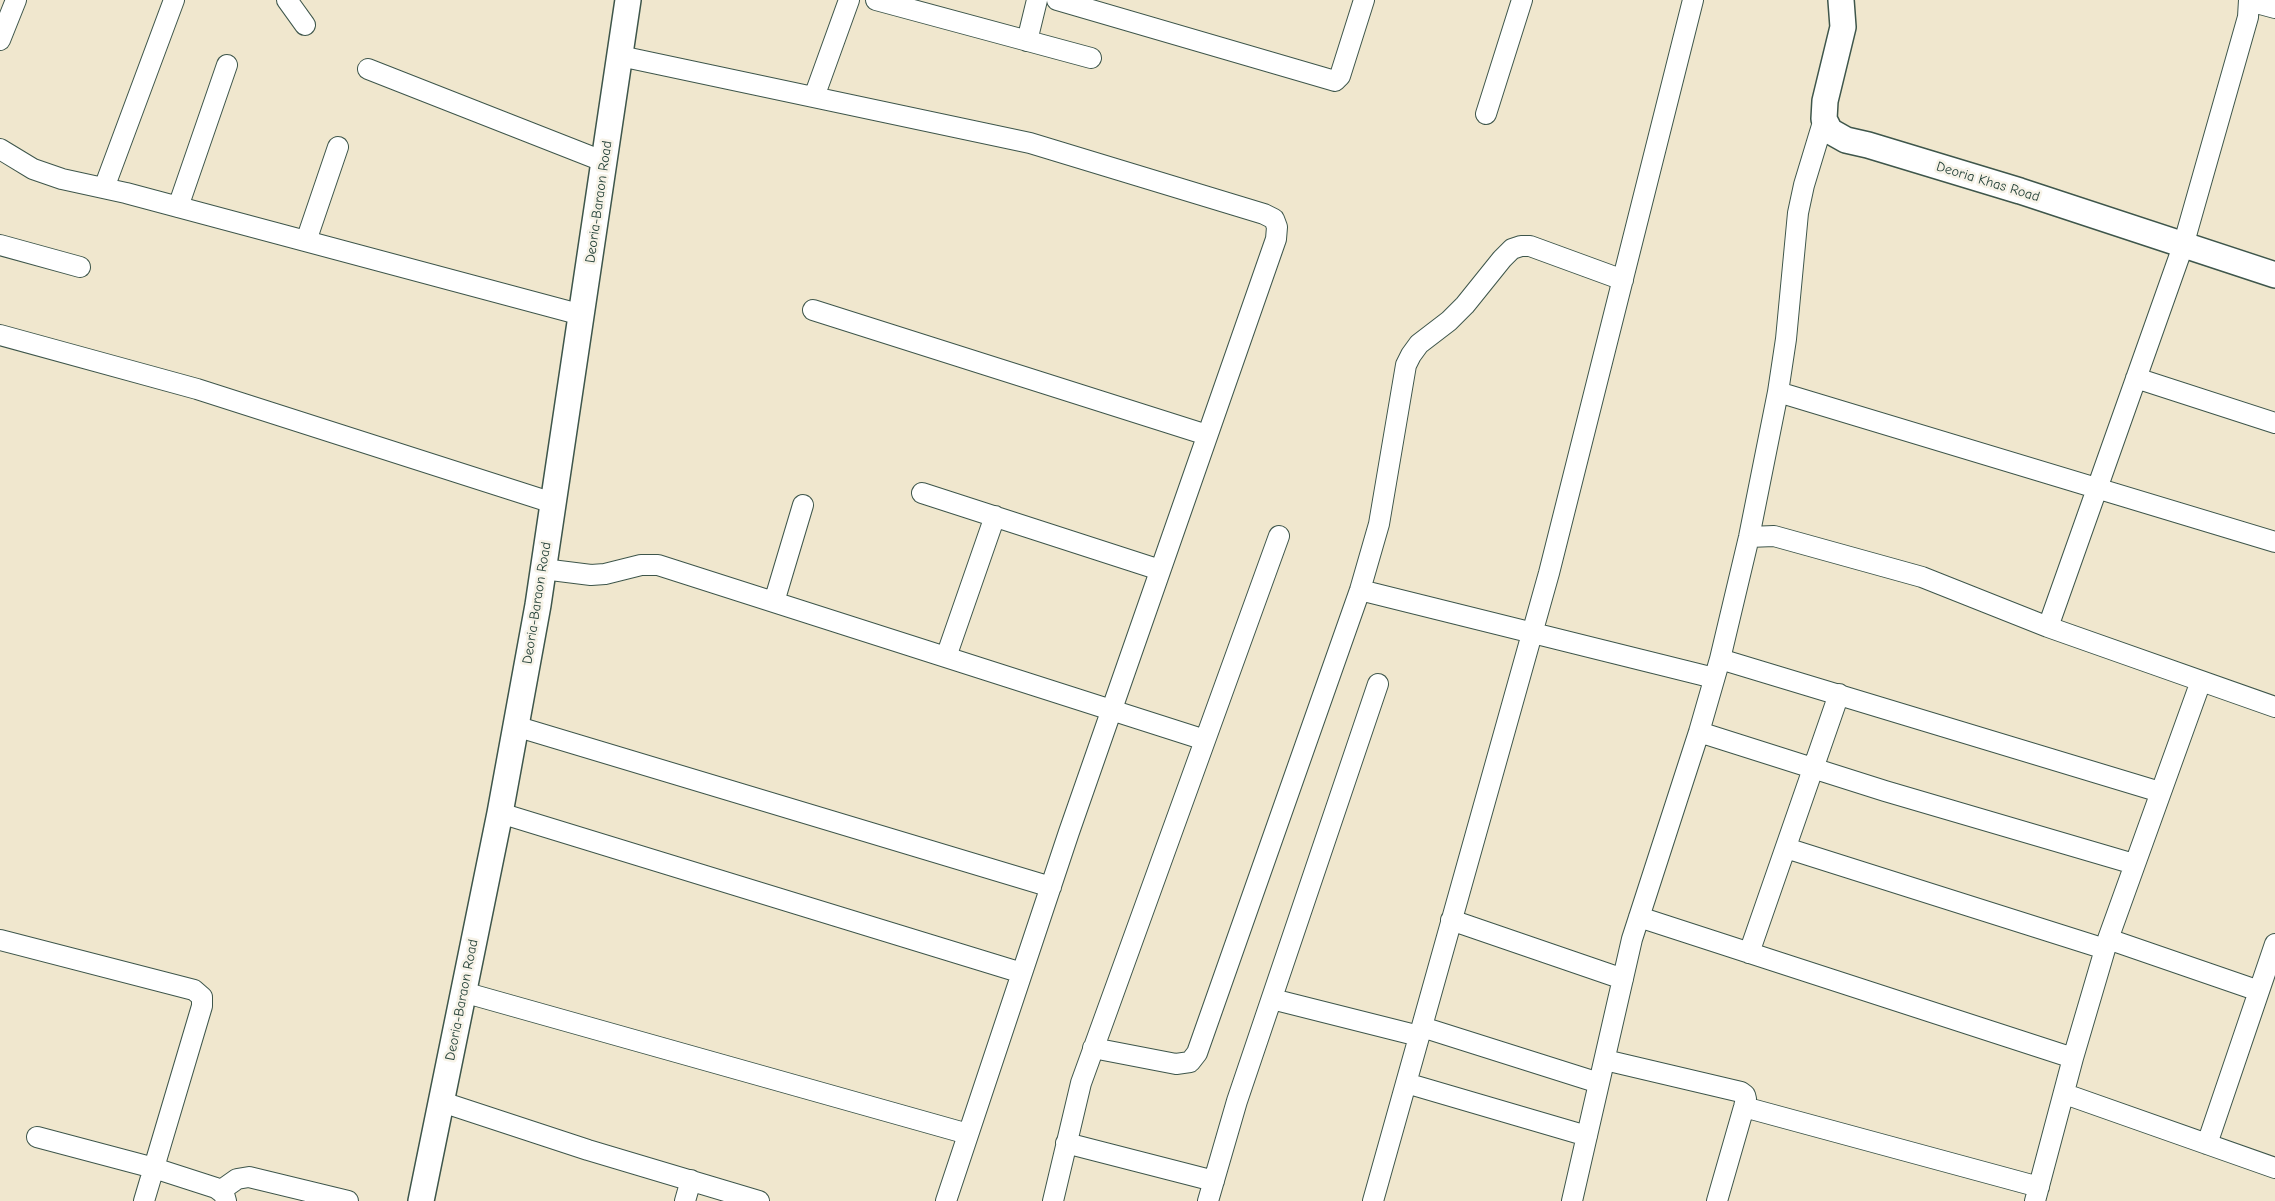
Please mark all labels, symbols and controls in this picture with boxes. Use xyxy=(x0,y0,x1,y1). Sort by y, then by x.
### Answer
street label: Deoria-Baraon Road xyxy=(582,140,616,264)
street label: Deoria Khas Road xyxy=(1934,158,2042,206)
street label: Deoria-Baraon Road xyxy=(519,541,555,665)
street label: Deoria-Baraon Road xyxy=(442,938,482,1062)

